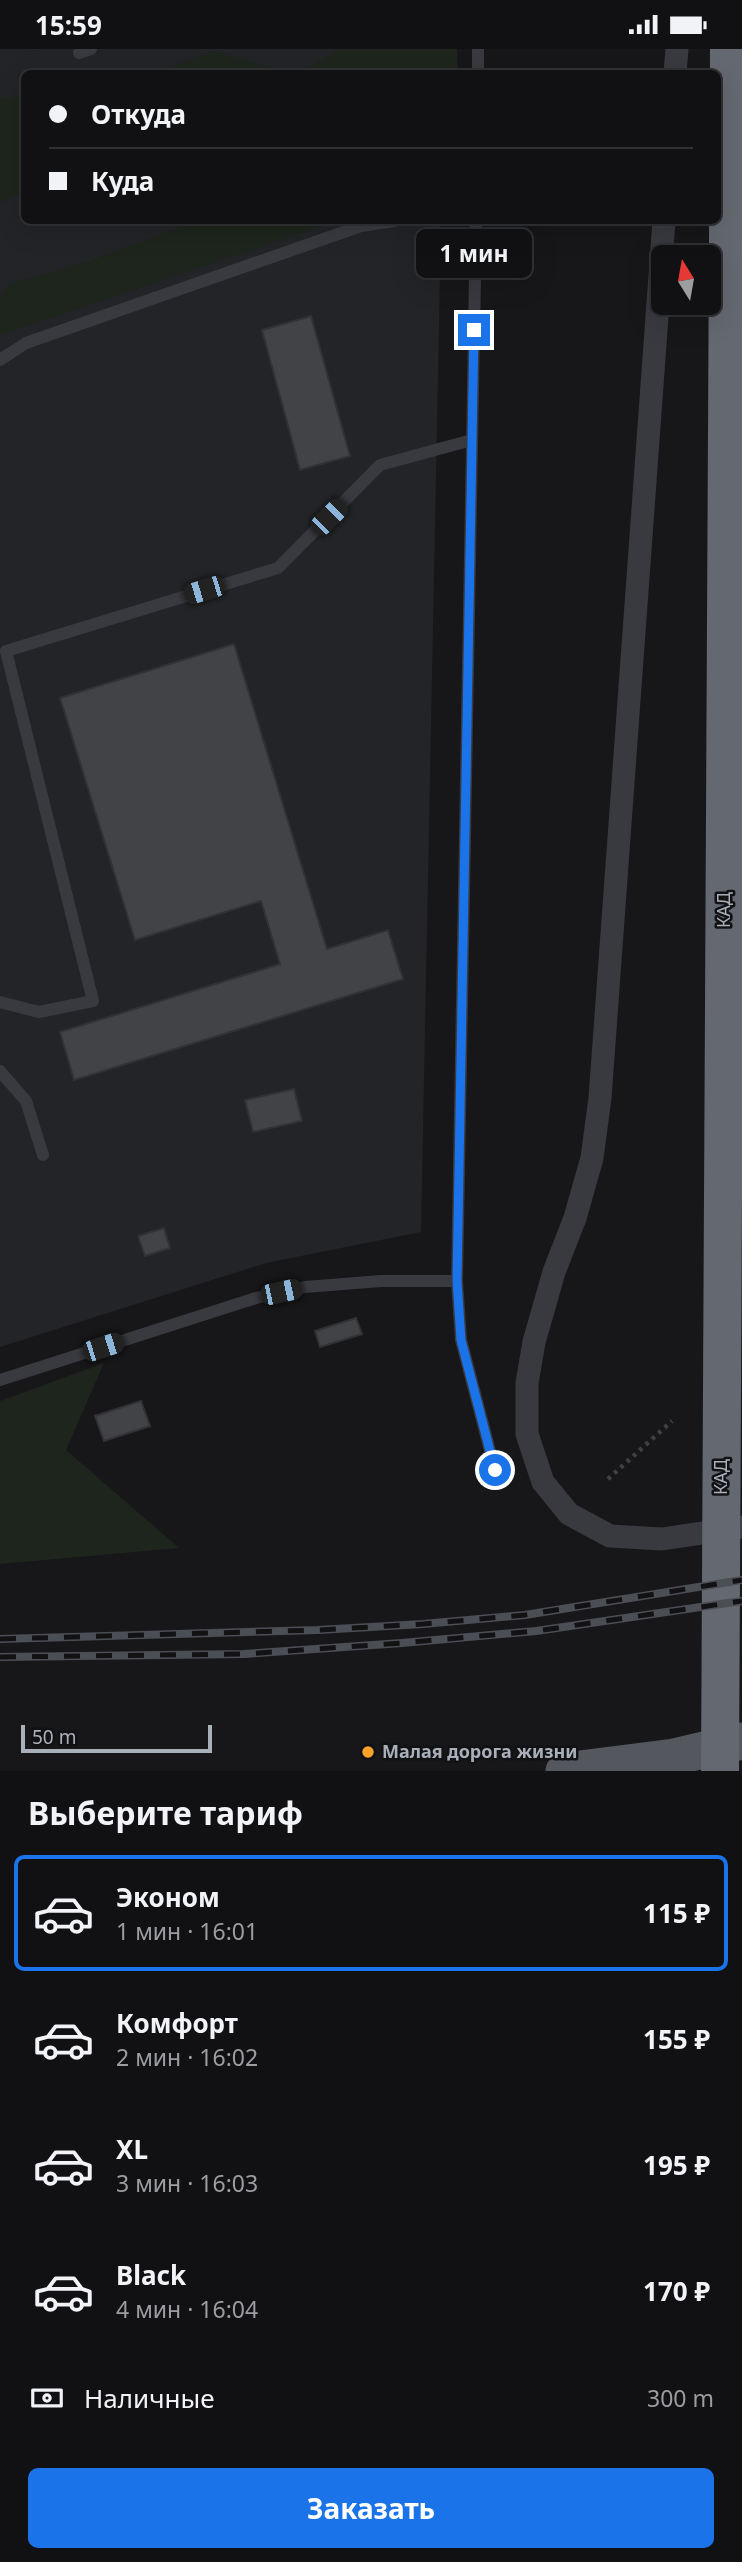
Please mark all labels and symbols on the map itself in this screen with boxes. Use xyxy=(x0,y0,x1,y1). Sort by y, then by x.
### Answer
callout: 1 мин xyxy=(416,229,532,278)
north arrow xyxy=(651,245,721,315)
route end xyxy=(458,314,490,346)
car xyxy=(307,495,352,539)
car xyxy=(181,574,228,606)
street label: КАД xyxy=(711,892,735,928)
car xyxy=(259,1277,304,1307)
car xyxy=(80,1331,127,1363)
route start xyxy=(479,1454,511,1486)
street label: КАД xyxy=(708,1459,732,1495)
scale bar xyxy=(21,1722,212,1754)
place label: Малая дорога жизни xyxy=(382,1739,577,1763)
marker: Малая дорога жизни xyxy=(360,1744,376,1760)

